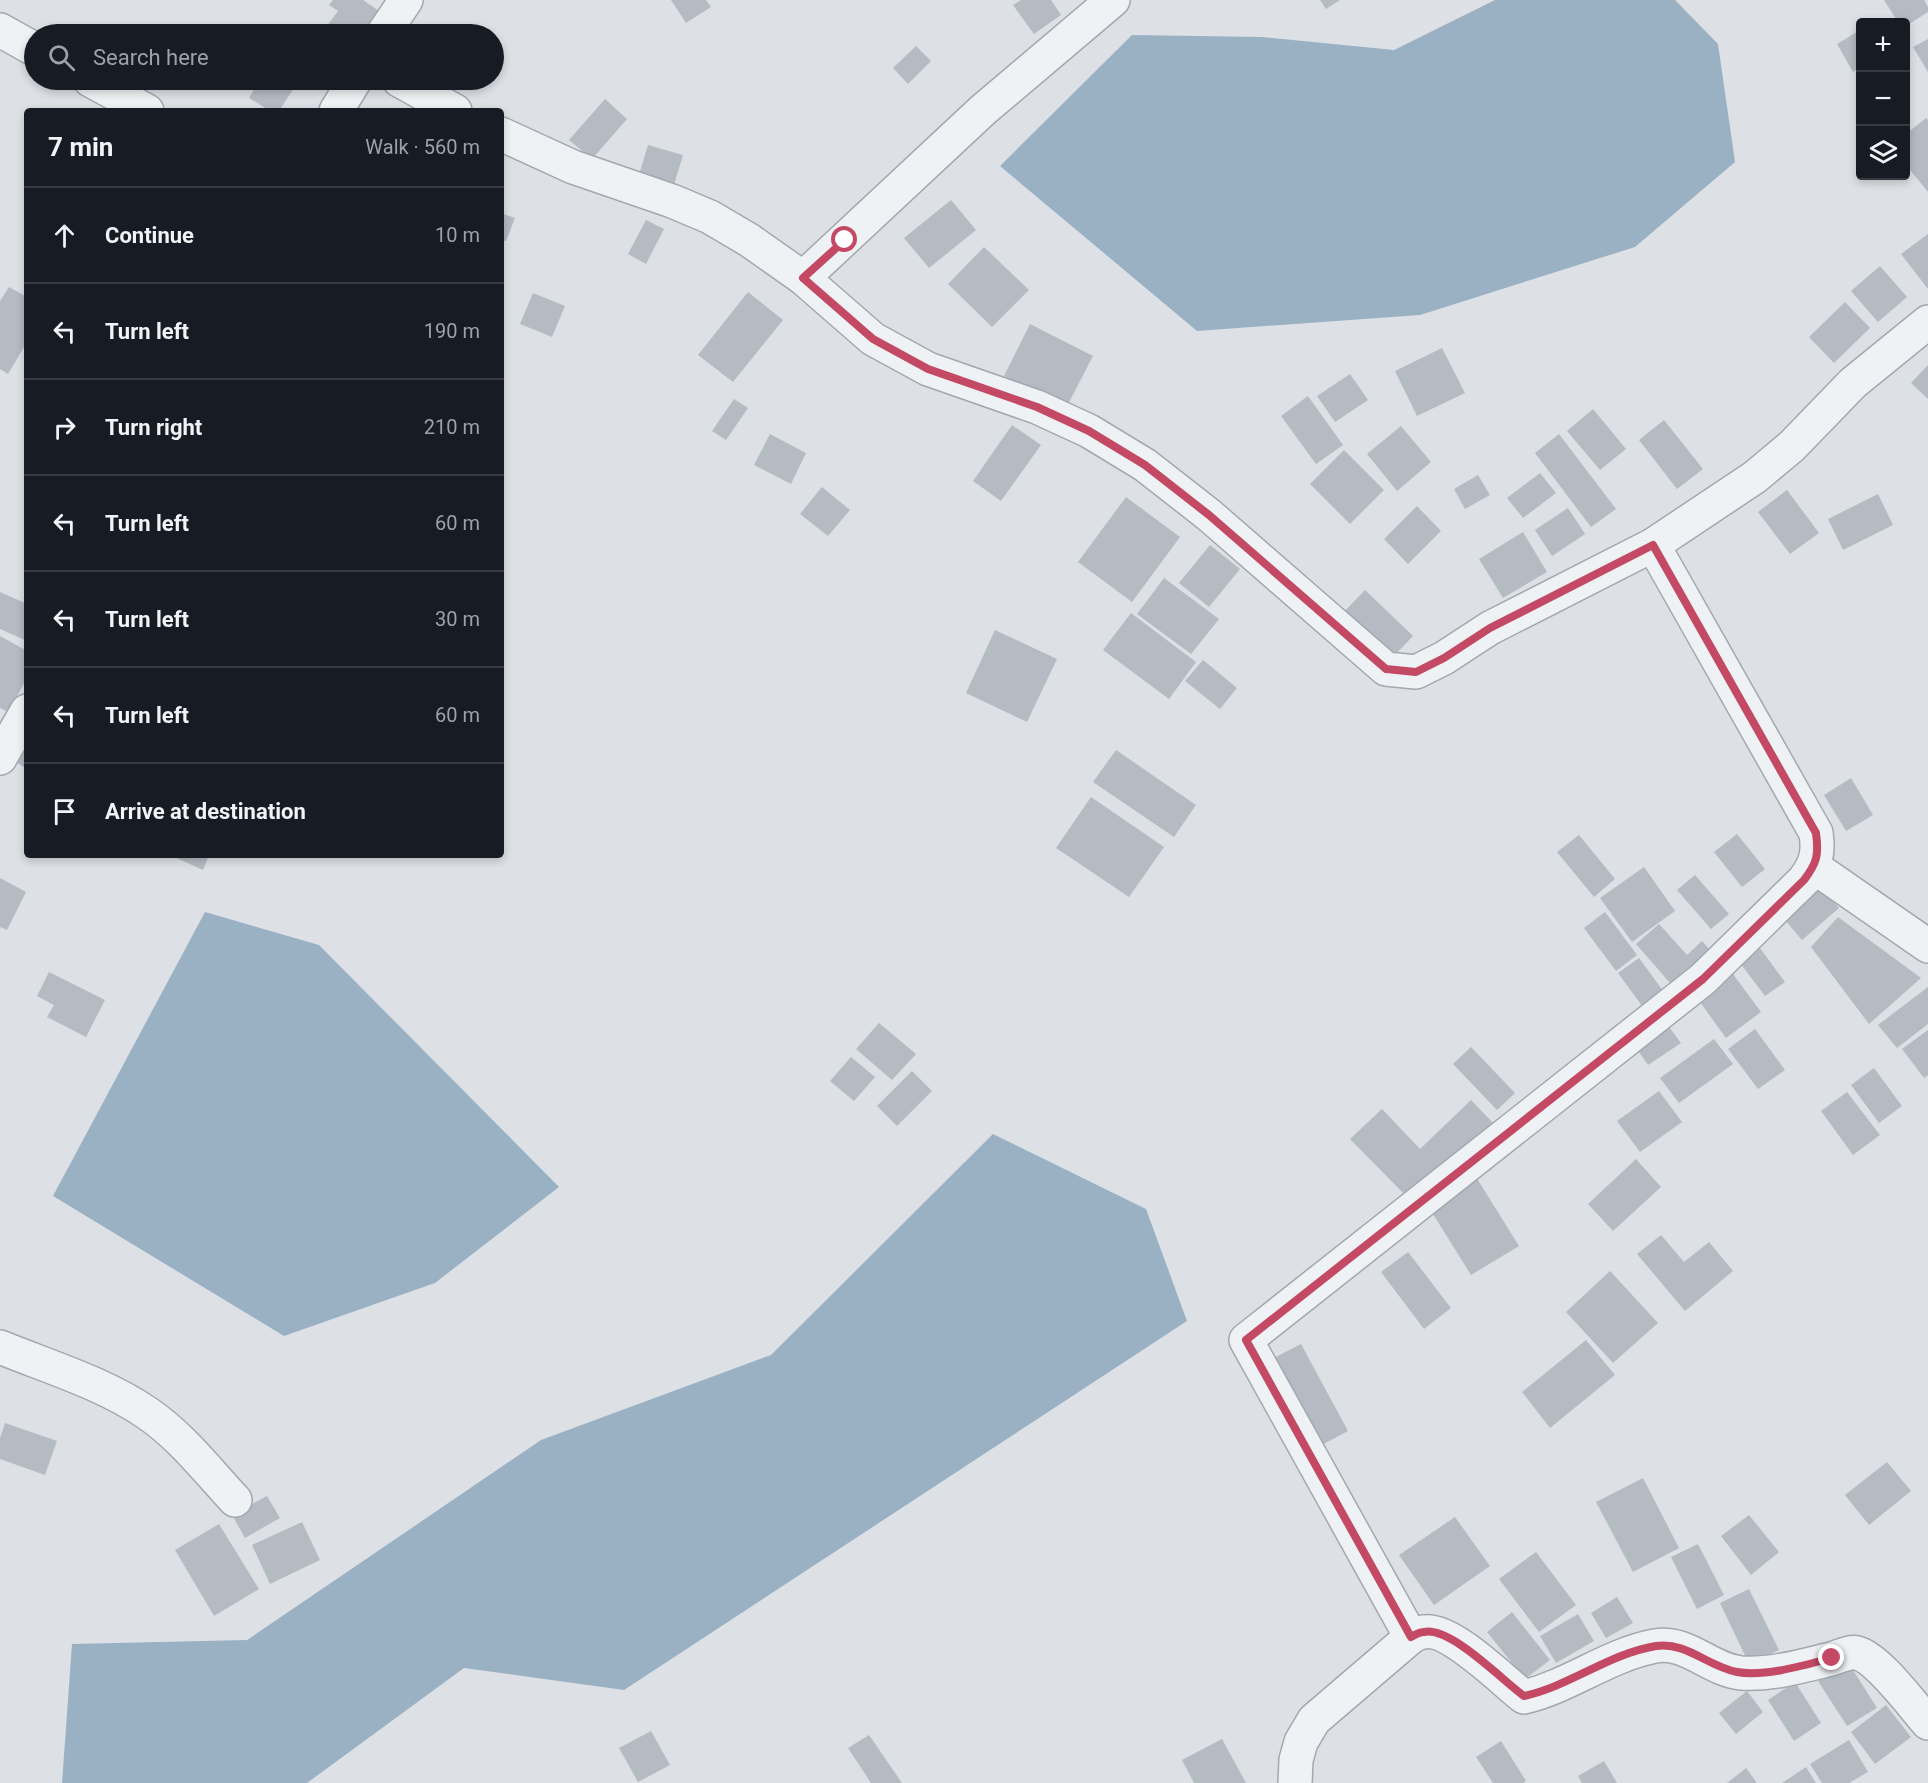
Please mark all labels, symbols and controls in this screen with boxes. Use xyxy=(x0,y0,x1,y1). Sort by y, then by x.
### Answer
map controls xyxy=(1856,18,1910,180)
button: + xyxy=(1856,18,1910,72)
search box xyxy=(24,24,504,90)
icon: search xyxy=(45,41,78,74)
text: Search here xyxy=(93,45,209,70)
button: − xyxy=(1856,72,1910,126)
button: layers xyxy=(1856,126,1910,180)
text: 7 min xyxy=(48,132,113,162)
text: Walk · 560 m xyxy=(365,135,480,159)
icon: ahead xyxy=(48,219,81,252)
text: Continue xyxy=(105,223,194,248)
text: 10 m xyxy=(435,223,480,247)
route start xyxy=(831,226,857,252)
icon: left xyxy=(48,315,81,348)
text: Turn left xyxy=(105,319,189,344)
text: 190 m xyxy=(424,319,480,343)
icon: right xyxy=(48,411,81,444)
text: Turn right xyxy=(105,415,202,440)
text: 210 m xyxy=(424,415,480,439)
icon: left xyxy=(48,507,81,540)
text: Turn left xyxy=(105,511,189,536)
text: 60 m xyxy=(435,511,480,535)
icon: left xyxy=(48,603,81,636)
text: Turn left xyxy=(105,607,189,632)
text: 30 m xyxy=(435,607,480,631)
icon: left xyxy=(48,699,81,732)
text: Turn left xyxy=(105,703,189,728)
text: 60 m xyxy=(435,703,480,727)
icon: arrive xyxy=(48,795,81,828)
text: Arrive at destination xyxy=(105,799,306,824)
route end xyxy=(1818,1644,1844,1670)

